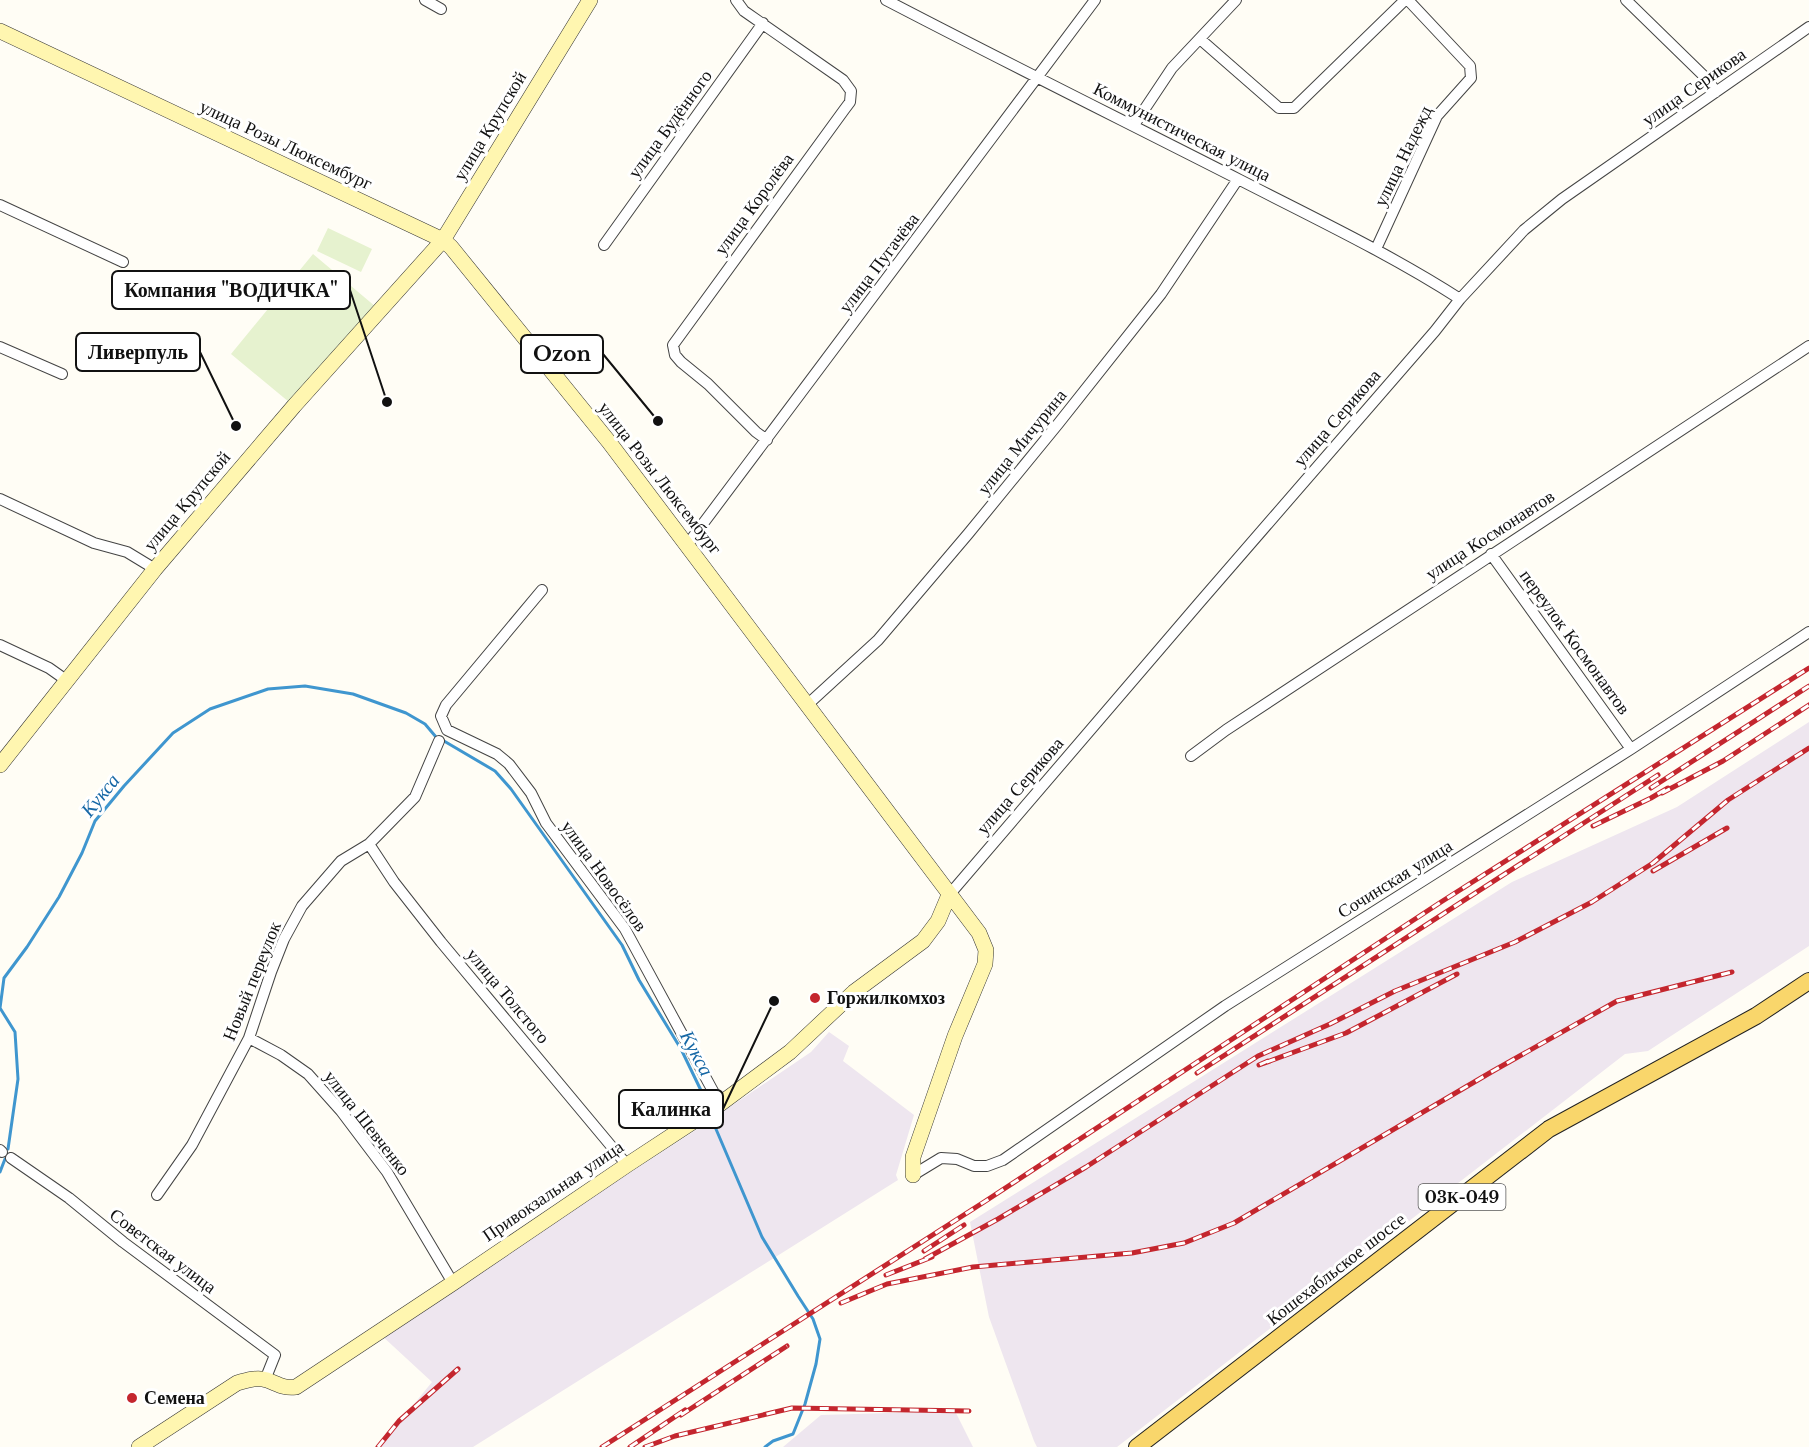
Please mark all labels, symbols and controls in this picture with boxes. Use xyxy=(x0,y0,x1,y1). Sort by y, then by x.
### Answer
street label: улица Серикова xyxy=(1638,43,1750,131)
street label: улица Будённого xyxy=(623,65,717,183)
street label: улица Крупской xyxy=(449,67,531,185)
street label: Коммунистическая улица xyxy=(1090,78,1274,186)
street label: улица Розы Люксембург xyxy=(196,95,376,195)
street label: улица Надежд xyxy=(1369,102,1437,210)
street label: улица Королёва xyxy=(710,149,798,259)
street label: улица Пугачёва xyxy=(834,209,924,317)
callout: Компания "ВОДИЧКА" xyxy=(112,271,350,309)
text: Компания "ВОДИЧКА" xyxy=(124,278,338,302)
callout: Ливерпуль xyxy=(76,333,200,371)
callout: Ozon xyxy=(521,335,603,373)
text: Ливерпуль xyxy=(88,340,188,364)
text: Ozon xyxy=(533,342,591,366)
street label: улица Серикова xyxy=(1289,365,1385,471)
street label: улица Мичурина xyxy=(973,385,1071,499)
street label: улица Розы Люксембург xyxy=(593,397,727,559)
street label: улица Крупской xyxy=(139,446,235,555)
street label: улица Космонавтов xyxy=(1421,485,1559,585)
street label: переулок Космонавтов xyxy=(1515,565,1635,719)
street label: улица Серикова xyxy=(972,733,1068,839)
water label: Кукса xyxy=(75,769,125,822)
street label: улица Новосёлов xyxy=(556,816,652,936)
street label: Сочинская улица xyxy=(1334,835,1456,923)
street label: Новый переулок xyxy=(218,918,286,1044)
street label: улица Толстого xyxy=(462,944,554,1048)
place label: Горжилкомхоз xyxy=(827,987,945,1009)
marker: Горжилкомхоз xyxy=(808,991,822,1005)
water label: Кукса xyxy=(675,1025,719,1080)
street label: улица Шевченко xyxy=(319,1066,415,1180)
callout: Калинка xyxy=(619,1090,723,1128)
text: Калинка xyxy=(631,1097,711,1121)
street label: Привокзальная улица xyxy=(478,1136,628,1246)
road number: 03К-049 xyxy=(1418,1184,1506,1210)
street label: Советская улица xyxy=(105,1204,221,1298)
street label: Кошехабльское шоссе xyxy=(1262,1208,1410,1330)
place label: Семена xyxy=(144,1387,205,1409)
marker: Семена xyxy=(125,1391,139,1405)

